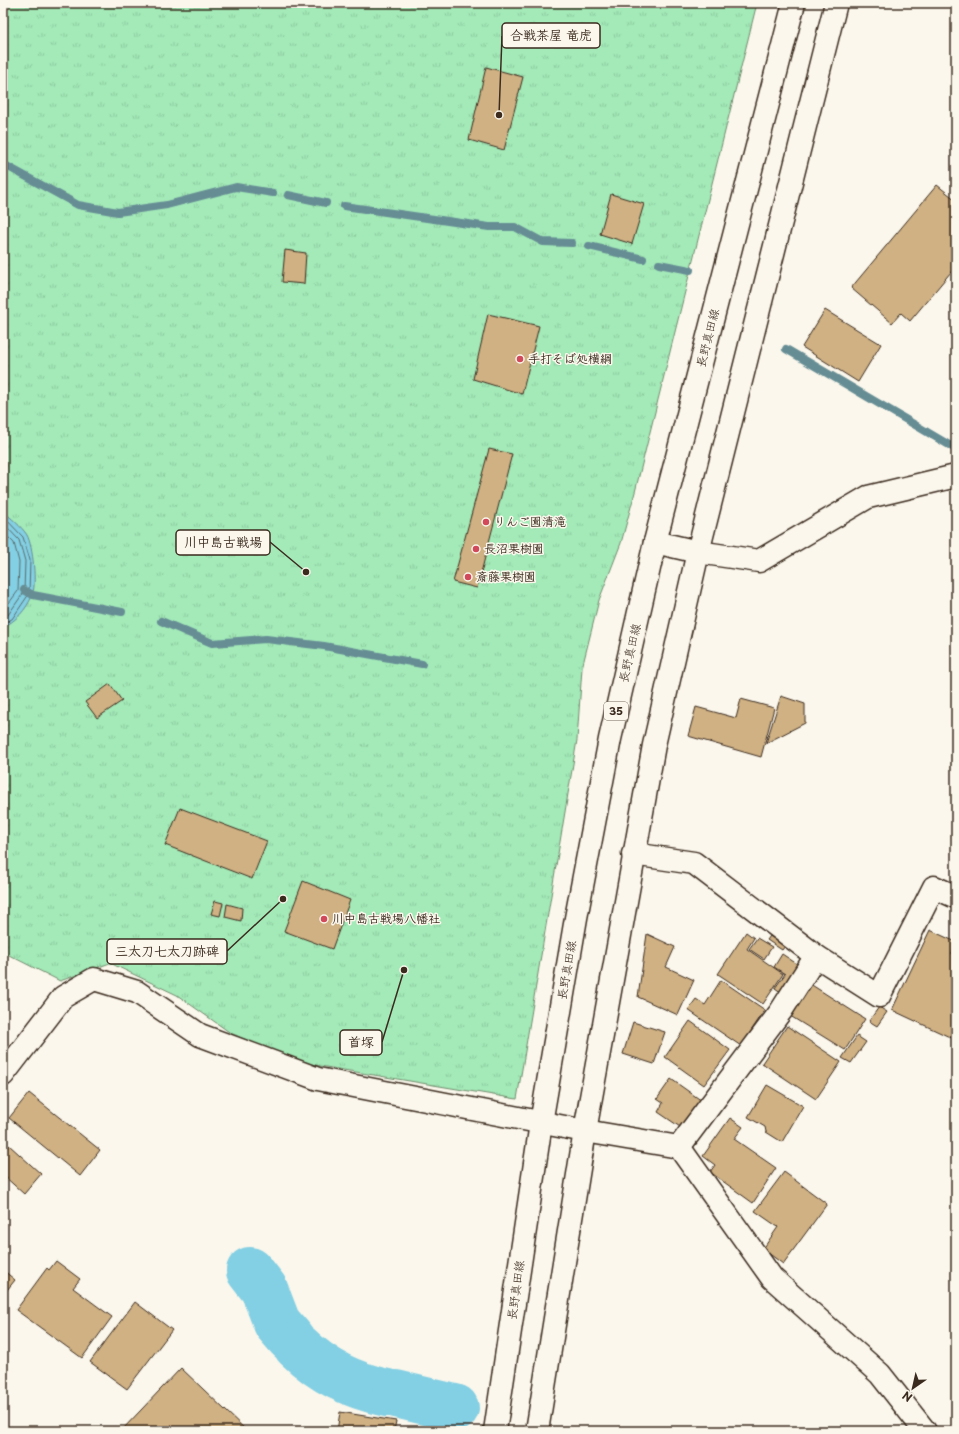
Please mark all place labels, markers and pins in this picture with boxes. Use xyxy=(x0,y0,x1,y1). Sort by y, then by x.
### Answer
callout: 合戦茶屋 竜虎 xyxy=(502,23,600,48)
place label: 手打そば処横綱 xyxy=(528,349,612,367)
marker: 手打そば処横綱 xyxy=(515,354,525,364)
place label: りんご園清滝 xyxy=(494,512,566,530)
marker: りんご園清滝 xyxy=(481,517,491,527)
callout: 川中島古戦場 xyxy=(176,530,270,555)
place label: 長沼果樹園 xyxy=(484,539,544,557)
marker: 長沼果樹園 xyxy=(471,544,481,554)
place label: 斎藤果樹園 xyxy=(476,567,536,585)
marker: 斎藤果樹園 xyxy=(463,572,473,582)
place label: 川中島古戦場八幡社 xyxy=(332,909,440,927)
marker: 川中島古戦場八幡社 xyxy=(319,914,329,924)
callout: 三太刀七太刀跡碑 xyxy=(107,939,227,964)
callout: 首塚 xyxy=(340,1030,382,1055)

